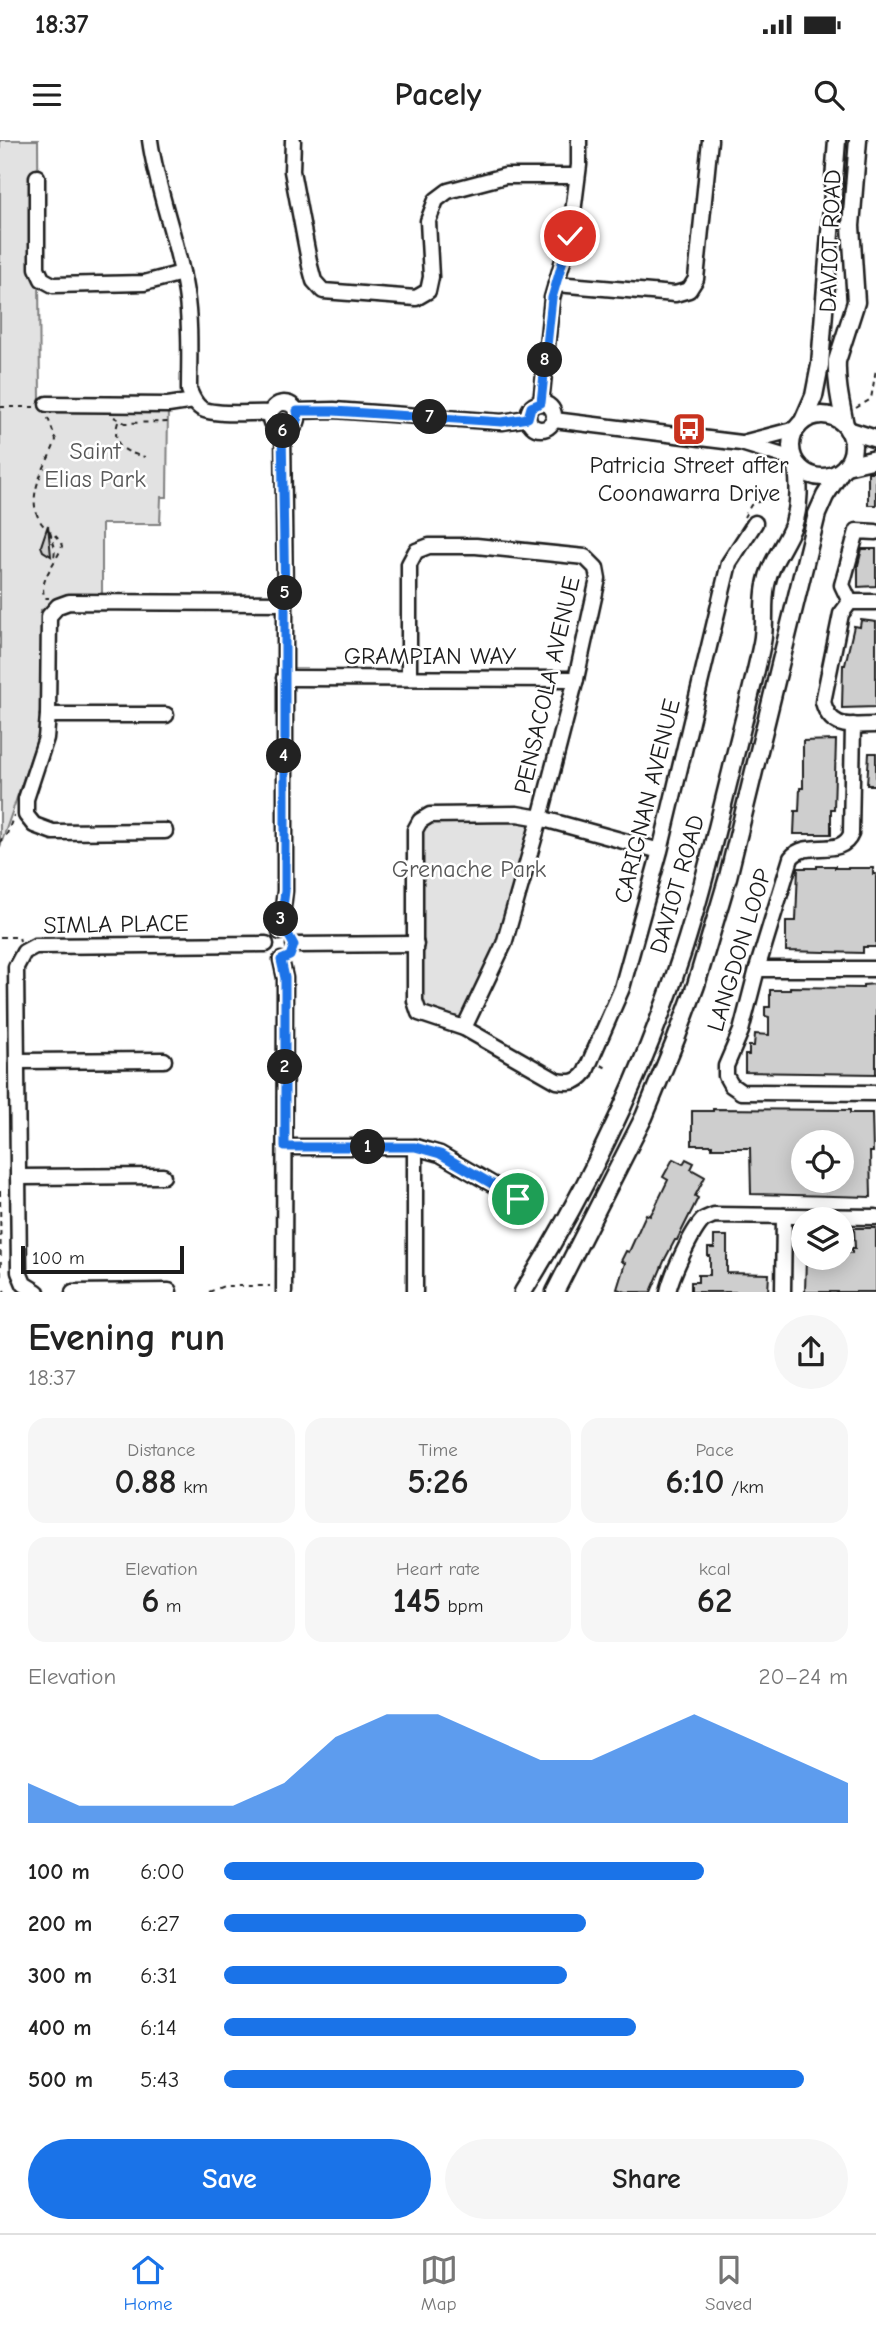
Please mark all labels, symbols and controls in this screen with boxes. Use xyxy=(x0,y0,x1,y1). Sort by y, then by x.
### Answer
text: 18:37 xyxy=(35,10,88,40)
icon: menu xyxy=(28,76,66,114)
text: Pacely xyxy=(395,76,481,113)
icon: search xyxy=(810,76,848,114)
street label: DAVIOT ROAD xyxy=(814,169,846,313)
pin xyxy=(540,206,600,266)
icon: check xyxy=(551,217,589,255)
pin: 8 xyxy=(528,342,562,378)
text: 8 xyxy=(540,348,549,370)
pin: 7 xyxy=(412,400,448,434)
text: 7 xyxy=(425,405,434,427)
bus stop icon: Patricia Street after Coonawarra Drive xyxy=(670,410,708,448)
pin: 6 xyxy=(266,414,300,448)
text: 6 xyxy=(278,419,287,441)
park label: Saint Elias Park xyxy=(44,437,146,493)
place label: Patricia Street after Coonawarra Drive xyxy=(590,451,789,507)
street label: PENSACOLA AVENUE xyxy=(508,574,586,796)
pin: 5 xyxy=(268,575,302,610)
text: 5 xyxy=(279,581,290,603)
street label: GRAMPIAN WAY xyxy=(344,642,517,670)
street label: CARIGNAN AVENUE xyxy=(608,696,686,906)
pin: 4 xyxy=(266,738,302,774)
text: 4 xyxy=(279,744,288,766)
street label: DAVIOT ROAD xyxy=(644,811,710,957)
park label: Grenache Park xyxy=(392,855,547,883)
street label: LANGDON LOOP xyxy=(701,865,777,1035)
pin: 3 xyxy=(264,902,298,936)
text: 3 xyxy=(276,907,285,929)
street label: SIMLA PLACE xyxy=(43,909,189,939)
pin: 2 xyxy=(268,1049,302,1084)
text: 2 xyxy=(280,1055,289,1077)
pin: 1 xyxy=(350,1130,386,1164)
map controls xyxy=(791,1130,854,1270)
button: locate xyxy=(791,1130,854,1193)
text: 1 xyxy=(364,1135,371,1157)
pin xyxy=(488,1169,548,1229)
icon: arrive xyxy=(499,1180,537,1218)
button: layers xyxy=(791,1207,854,1270)
scale bar xyxy=(21,1242,184,1274)
text: 100 m xyxy=(32,1247,85,1269)
button: share xyxy=(774,1315,848,1389)
text: Evening run xyxy=(28,1316,225,1360)
text: 18:37 xyxy=(28,1364,76,1391)
text: Distance xyxy=(127,1439,195,1461)
text: Time xyxy=(418,1439,458,1461)
text: Pace xyxy=(695,1439,734,1461)
text: 0.88 xyxy=(115,1461,177,1502)
text: 5:26 xyxy=(407,1461,469,1502)
text: 6:10 xyxy=(665,1461,725,1502)
text: km xyxy=(177,1476,208,1498)
text: /km xyxy=(725,1476,764,1498)
text: Elevation xyxy=(125,1558,198,1580)
text: Heart rate xyxy=(396,1558,480,1580)
text: kcal xyxy=(699,1558,731,1580)
text: 6 xyxy=(141,1580,159,1621)
text: 145 xyxy=(393,1580,441,1621)
text: 62 xyxy=(697,1580,733,1621)
text: m xyxy=(159,1595,182,1617)
text: bpm xyxy=(441,1595,483,1617)
text: Elevation xyxy=(28,1663,116,1690)
text: 20–24 m xyxy=(758,1663,848,1690)
text: 100 m xyxy=(28,1858,90,1885)
text: 6:00 xyxy=(140,1858,185,1885)
text: 200 m xyxy=(28,1910,92,1937)
text: 6:27 xyxy=(140,1910,180,1937)
text: 300 m xyxy=(28,1962,92,1989)
text: 6:31 xyxy=(140,1962,177,1989)
text: 400 m xyxy=(28,2014,92,2041)
text: 6:14 xyxy=(140,2014,177,2041)
text: 500 m xyxy=(28,2066,93,2093)
text: 5:43 xyxy=(140,2066,179,2093)
button: Save xyxy=(28,2139,431,2219)
button: Share xyxy=(445,2139,848,2219)
tab: Home xyxy=(124,2251,173,2315)
tab: Map xyxy=(420,2251,458,2315)
tab: Saved xyxy=(705,2251,752,2315)

